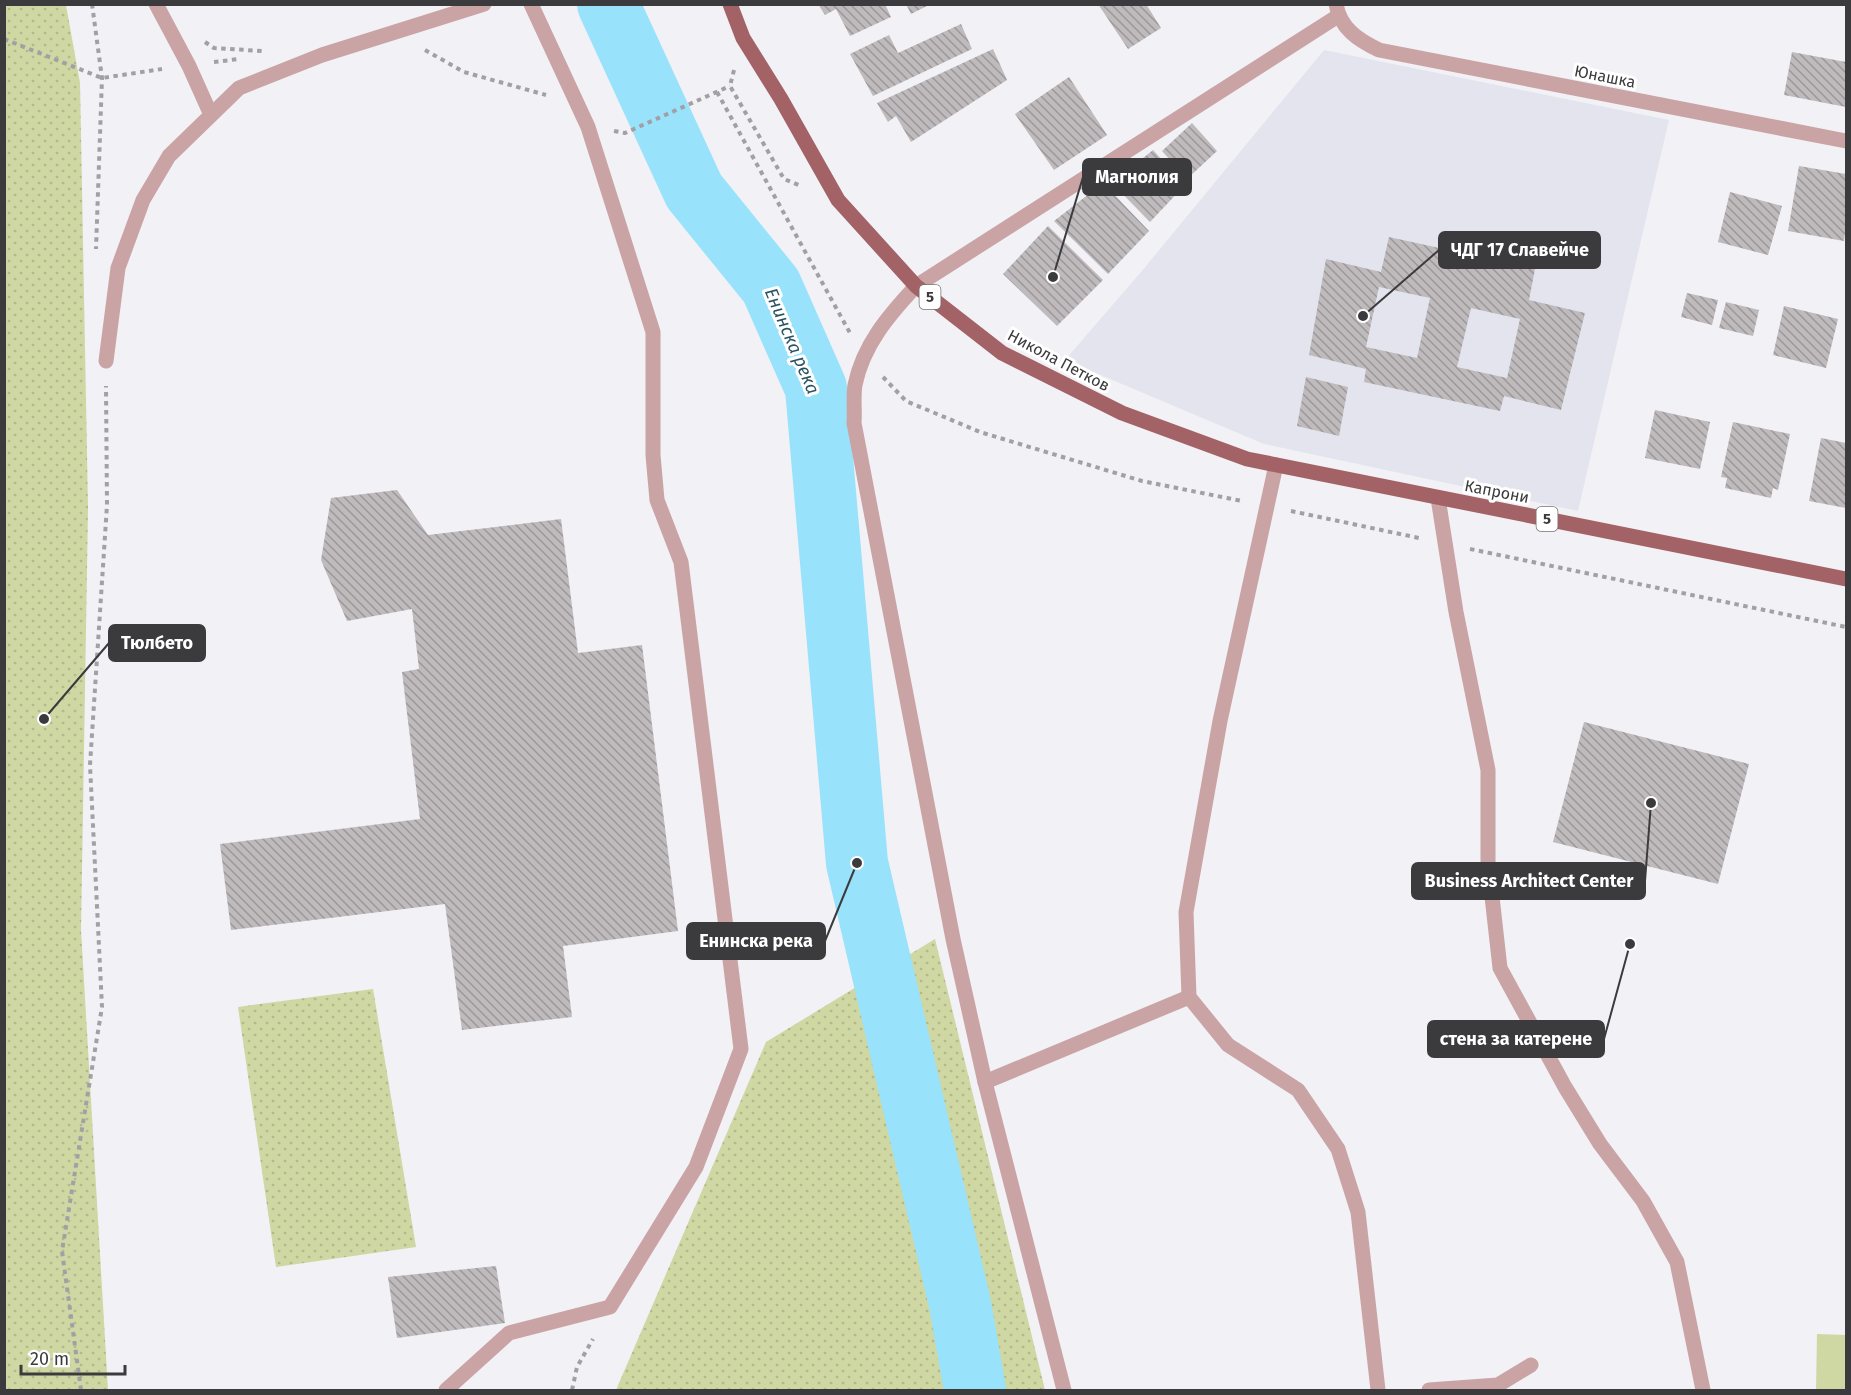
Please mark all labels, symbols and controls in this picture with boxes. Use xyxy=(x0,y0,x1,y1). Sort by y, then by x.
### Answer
street label: Юнашка xyxy=(1573,61,1637,92)
callout: Магнолия xyxy=(1083,159,1191,195)
text: Магнолия xyxy=(1095,166,1179,188)
callout: ЧДГ 17 Славейче xyxy=(1439,232,1600,268)
text: ЧДГ 17 Славейче xyxy=(1451,239,1589,261)
water label: Енинска река xyxy=(760,285,824,397)
road number: 5 xyxy=(920,285,940,309)
street label: Никола Петков xyxy=(1004,326,1113,395)
street label: Капрони xyxy=(1463,476,1531,507)
road number: 5 xyxy=(1536,507,1558,531)
callout: Тюлбето xyxy=(109,625,205,661)
text: Тюлбето xyxy=(121,632,193,654)
callout: Business Architect Center xyxy=(1412,863,1645,899)
text: Business Architect Center xyxy=(1425,870,1634,892)
callout: Енинска река xyxy=(687,923,825,959)
text: Енинска река xyxy=(699,930,813,952)
callout: стена за катерене xyxy=(1428,1021,1604,1057)
text: стена за катерене xyxy=(1440,1028,1592,1050)
scale bar xyxy=(21,1338,124,1376)
text: 20 m xyxy=(30,1348,69,1370)

